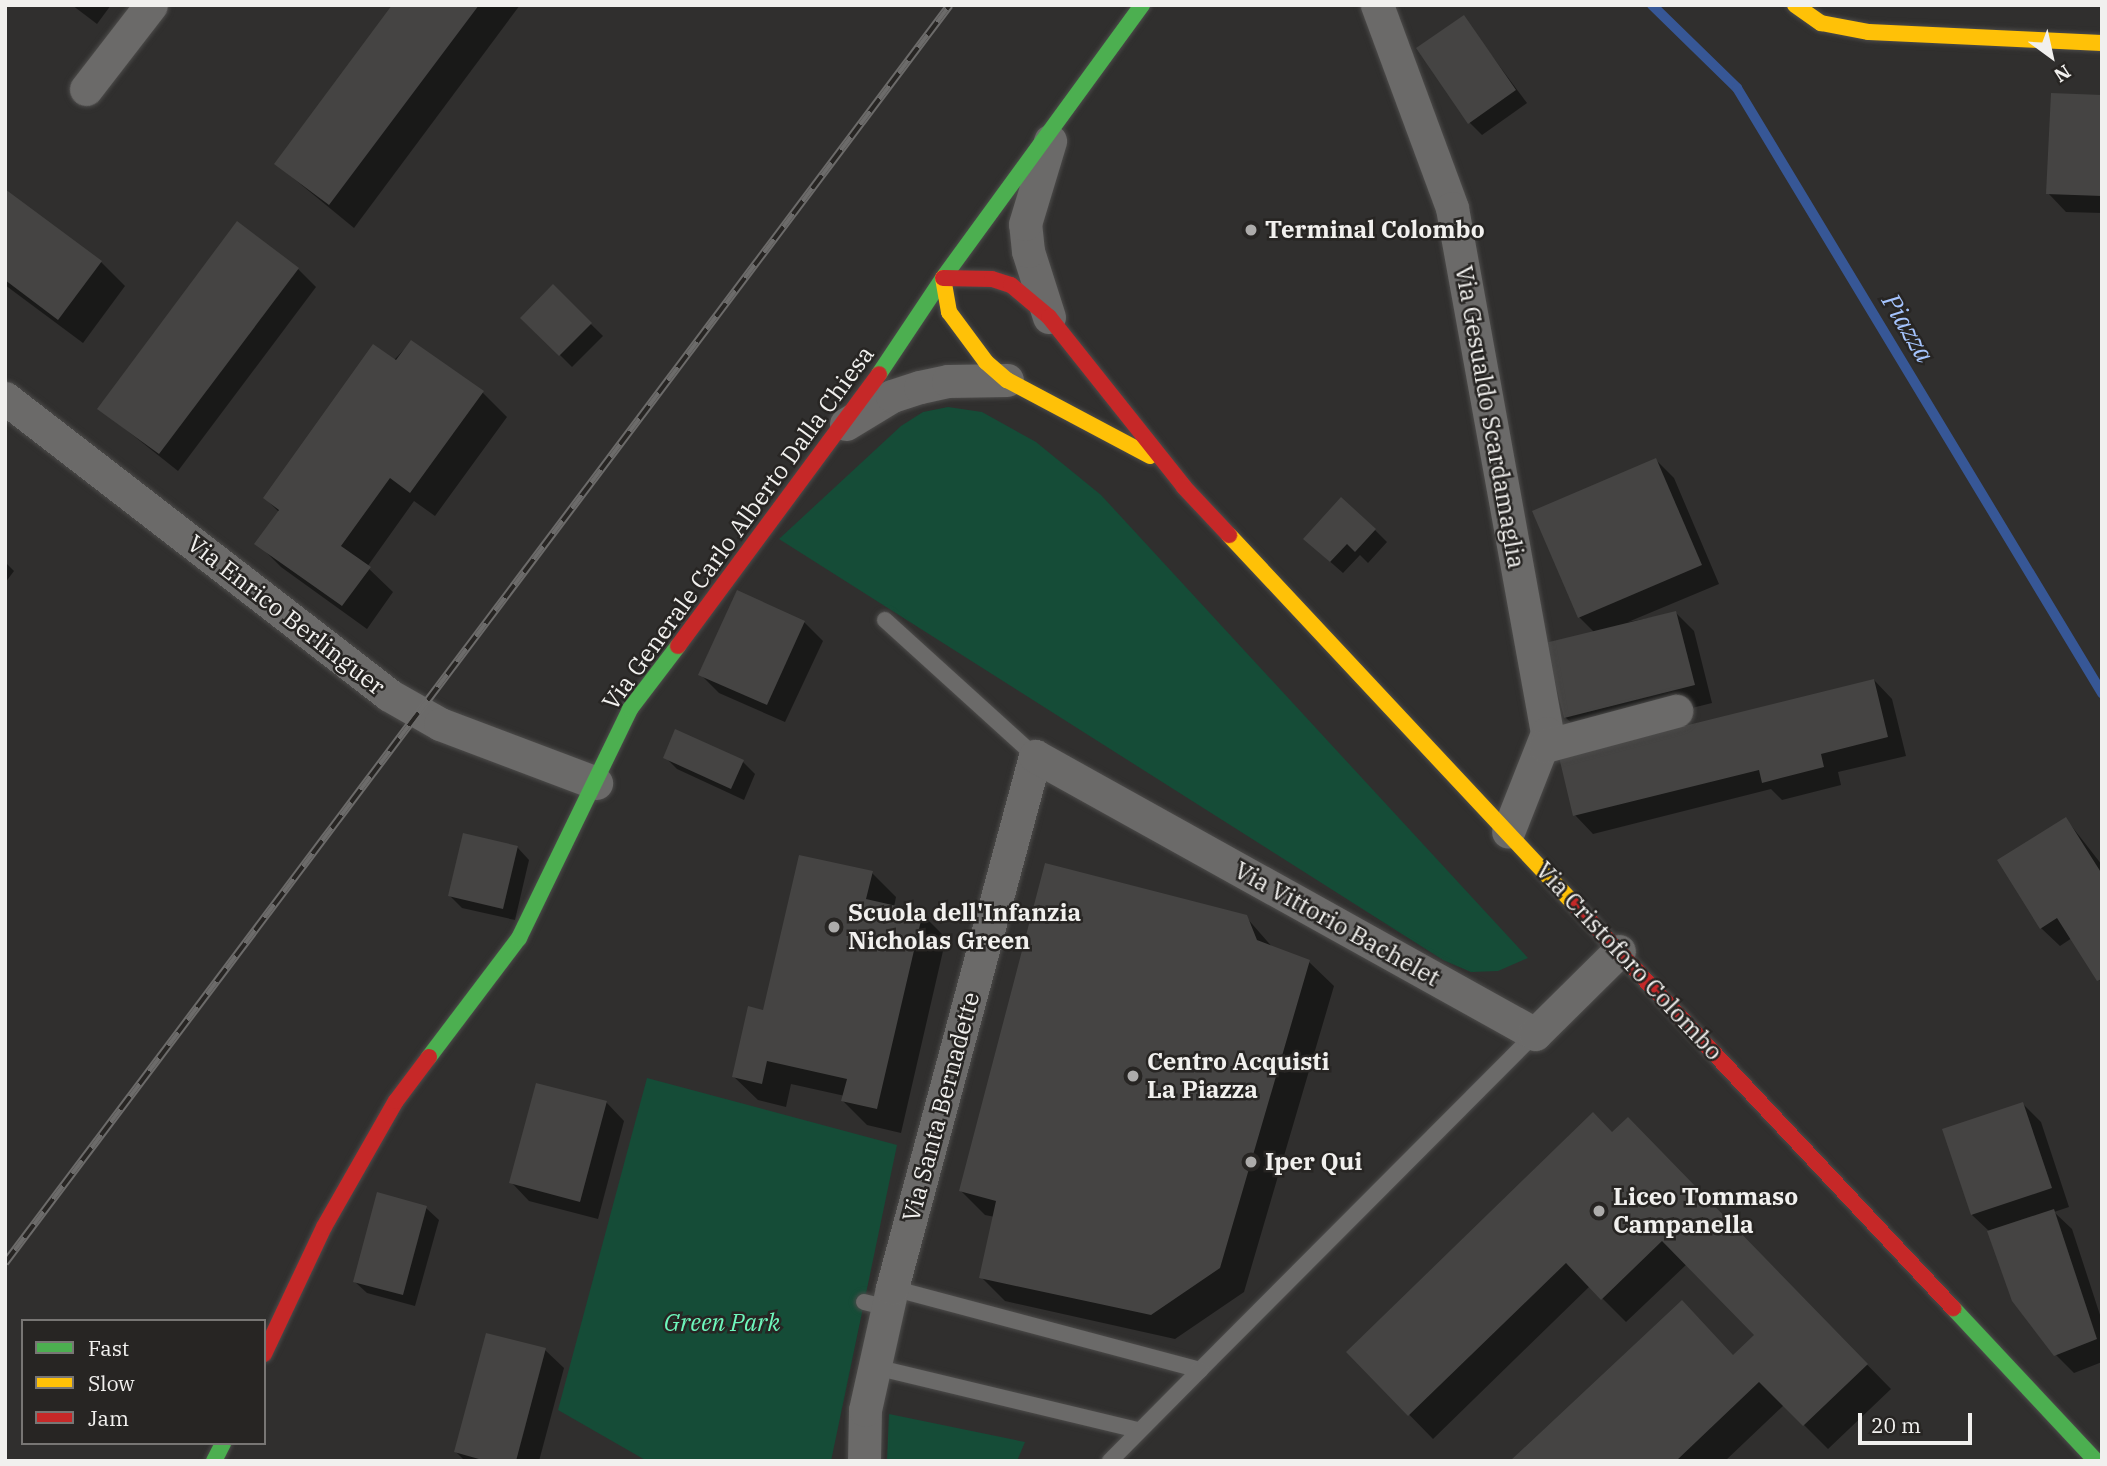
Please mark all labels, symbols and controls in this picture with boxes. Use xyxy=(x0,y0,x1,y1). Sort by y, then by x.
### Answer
north arrow xyxy=(2016,21,2086,91)
text: N xyxy=(2050,59,2075,88)
place label: Terminal Colombo xyxy=(1265,216,1485,244)
marker: Terminal Colombo xyxy=(1243,222,1259,238)
street label: Via Gesualdo Scardamaglia xyxy=(1449,263,1531,571)
water label: Piazza xyxy=(1875,288,1941,368)
street label: Via Generale Carlo Alberto Dalla Chiesa xyxy=(596,340,880,716)
street label: Via Enrico Berlinguer xyxy=(181,529,391,701)
street label: Via Vittorio Bachelet xyxy=(1229,856,1445,992)
street label: Via Cristoforo Colombo xyxy=(1530,856,1728,1066)
place label: Scuola dell'Infanzia Nicholas Green xyxy=(848,899,1081,955)
marker: Scuola dell'Infanzia Nicholas Green xyxy=(826,919,842,935)
street label: Via Santa Bernadette xyxy=(896,989,986,1225)
place label: Centro Acquisti La Piazza xyxy=(1147,1048,1329,1104)
marker: Centro Acquisti La Piazza xyxy=(1125,1068,1141,1084)
place label: Iper Qui xyxy=(1265,1148,1362,1176)
marker: Iper Qui xyxy=(1243,1154,1259,1170)
place label: Liceo Tommaso Campanella xyxy=(1613,1183,1798,1239)
marker: Liceo Tommaso Campanella xyxy=(1591,1203,1607,1219)
park label: Green Park xyxy=(664,1309,780,1337)
legend xyxy=(21,1319,266,1445)
text: Fast xyxy=(88,1334,129,1362)
text: Slow xyxy=(88,1369,135,1397)
scale bar xyxy=(1862,1400,1976,1444)
text: Jam xyxy=(88,1404,129,1432)
text: 20 m xyxy=(1871,1411,1921,1439)

